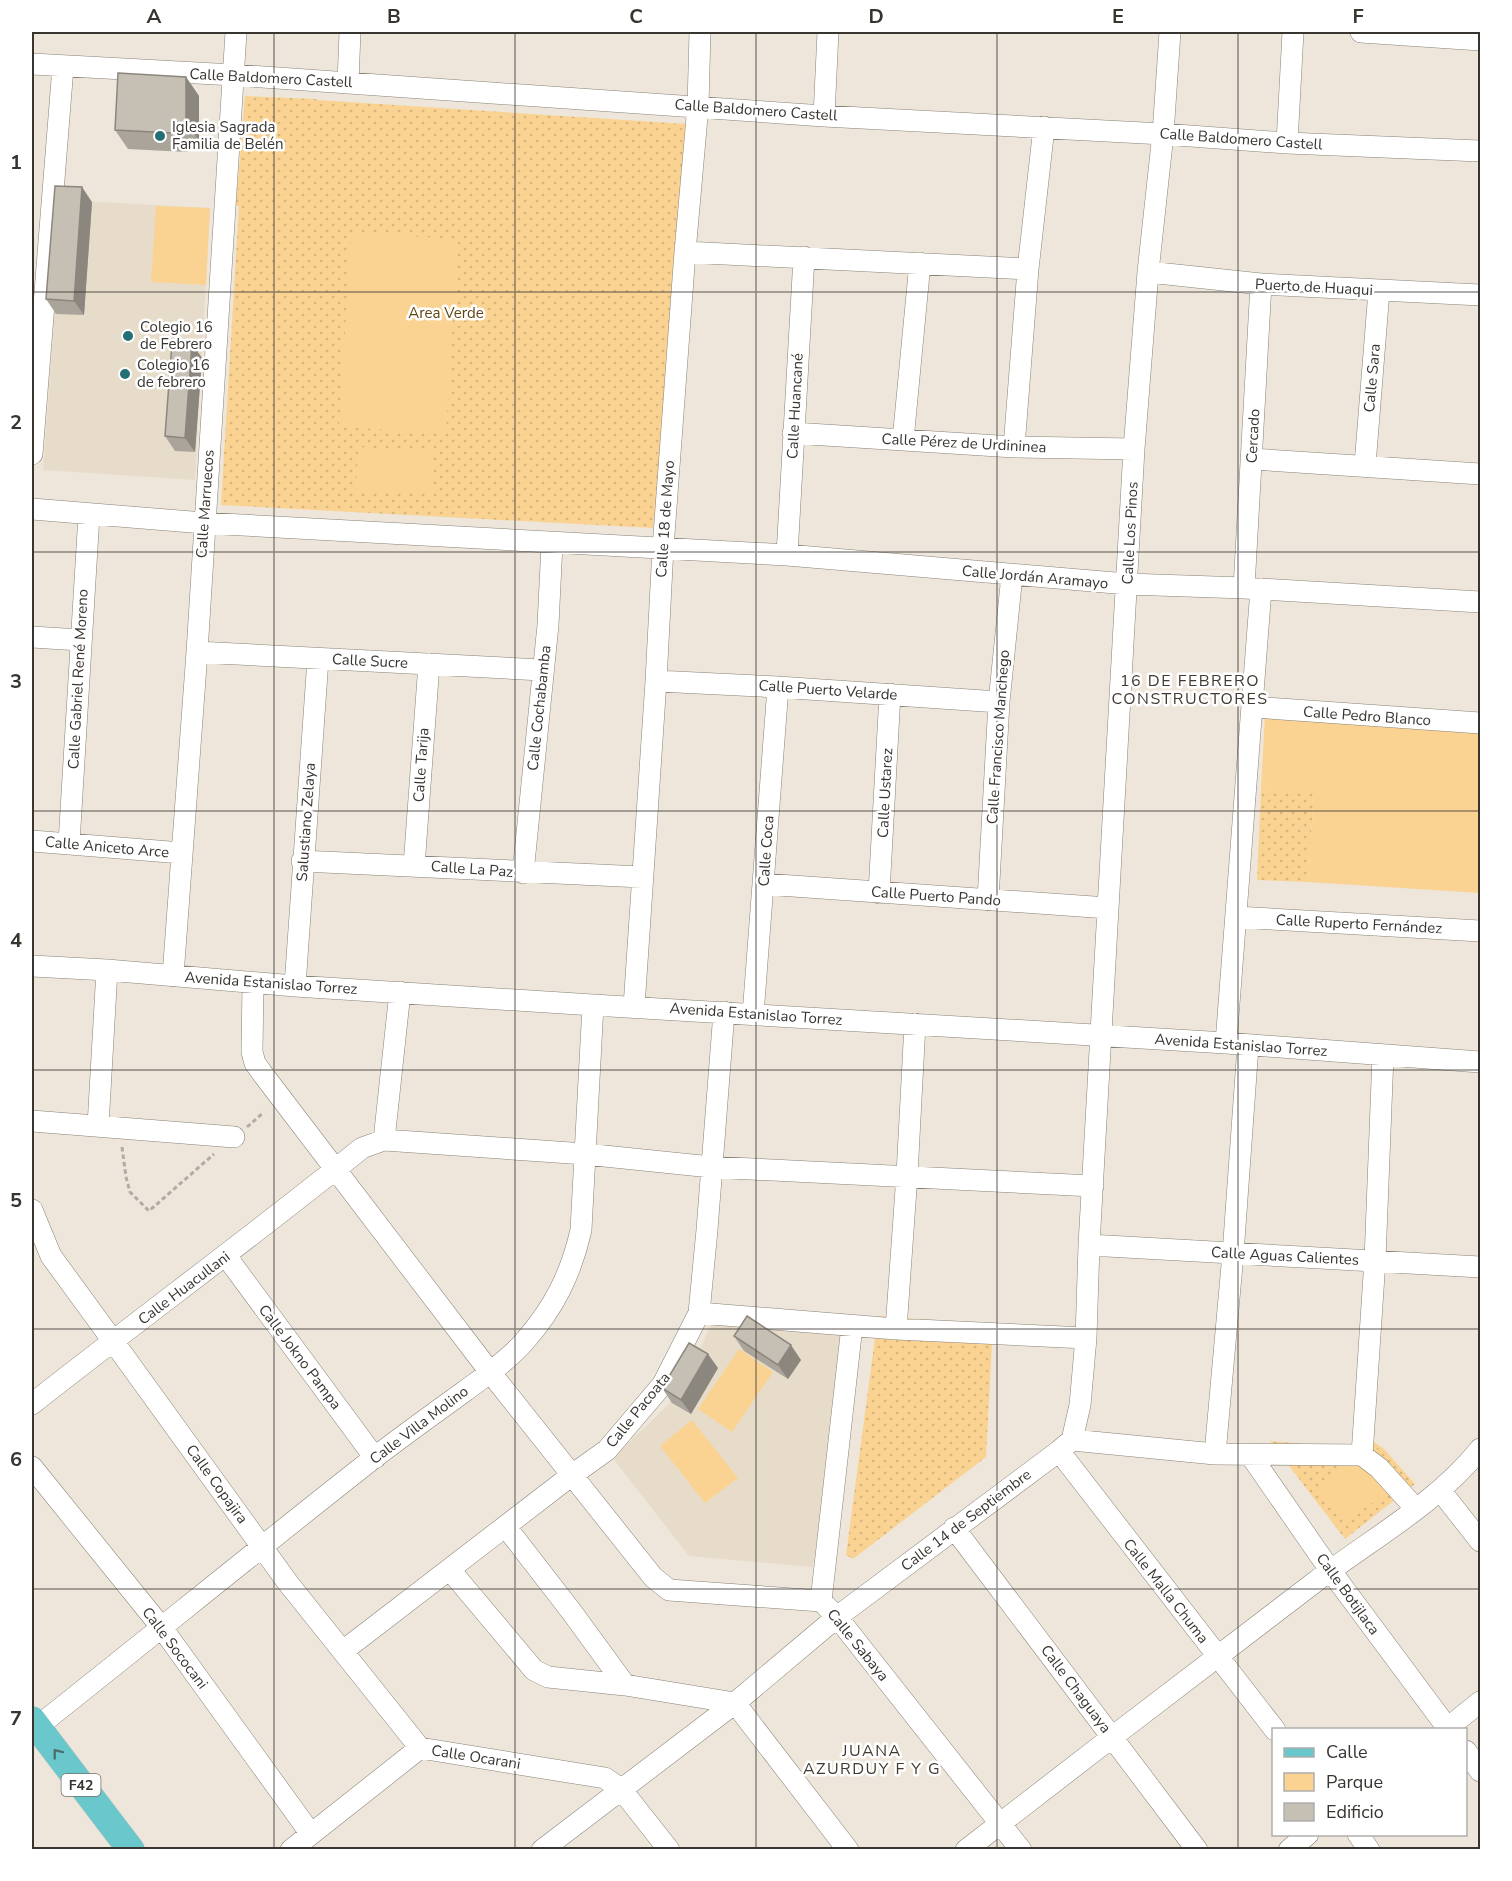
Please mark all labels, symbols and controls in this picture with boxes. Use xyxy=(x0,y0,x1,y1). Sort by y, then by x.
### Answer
text: A xyxy=(147,3,162,30)
text: B xyxy=(387,3,401,30)
text: C xyxy=(629,3,643,30)
text: D xyxy=(868,3,884,30)
text: E xyxy=(1112,3,1124,30)
text: F xyxy=(1352,3,1364,30)
street label: Calle Baldomero Castell xyxy=(189,64,354,92)
street label: Calle Baldomero Castell xyxy=(674,94,839,126)
place label: Iglesia Sagrada Familia de Belén xyxy=(172,117,283,154)
street label: Calle Baldomero Castell xyxy=(1159,123,1324,155)
marker: Iglesia Sagrada Familia de Belén xyxy=(153,129,167,143)
text: 1 xyxy=(10,149,22,176)
street label: Puerto de Huaqui xyxy=(1255,274,1373,300)
park label: Area Verde xyxy=(408,303,484,323)
place label: Colegio 16 de Febrero xyxy=(140,317,213,354)
marker: Colegio 16 de Febrero xyxy=(121,329,135,343)
street label: Calle Sara xyxy=(1359,343,1385,413)
street label: Calle Huancané xyxy=(782,352,808,459)
place label: Colegio 16 de febrero xyxy=(137,355,210,392)
marker: Colegio 16 de febrero xyxy=(118,367,132,381)
street label: Cercado xyxy=(1242,408,1264,464)
text: 2 xyxy=(10,409,22,436)
street label: Calle Pérez de Urdininea xyxy=(881,429,1047,457)
street label: Calle Marruecos xyxy=(191,449,219,559)
street label: Calle 18 de Mayo xyxy=(651,460,679,578)
street label: Calle Los Pinos xyxy=(1117,481,1143,585)
street label: Calle Jordán Aramayo xyxy=(961,561,1109,593)
street label: Calle Gabriel René Moreno xyxy=(63,588,93,770)
street label: Calle Cochabamba xyxy=(522,644,556,772)
street label: Calle Sucre xyxy=(331,649,409,673)
street label: Calle Francisco Manchego xyxy=(982,649,1014,825)
text: 3 xyxy=(10,668,22,695)
district label: 16 DE FEBRERO CONSTRUCTORES xyxy=(1111,670,1269,710)
street label: Calle Puerto Velarde xyxy=(758,675,898,705)
street label: Calle Pedro Blanco xyxy=(1302,702,1432,730)
street label: Calle Tarija xyxy=(408,727,434,803)
street label: Calle Ustarez xyxy=(873,748,897,838)
street label: Salustiano Zelaya xyxy=(292,762,320,882)
street label: Calle Coca xyxy=(754,815,778,887)
street label: Calle Aniceto Arce xyxy=(44,832,170,862)
street label: Calle La Paz xyxy=(430,856,514,882)
street label: Calle Puerto Pando xyxy=(870,881,1002,911)
street label: Calle Ruperto Fernández xyxy=(1275,910,1443,938)
text: 4 xyxy=(10,927,22,954)
street label: Avenida Estanislao Torrez xyxy=(184,967,358,999)
street label: Avenida Estanislao Torrez xyxy=(669,998,843,1030)
street label: Avenida Estanislao Torrez xyxy=(1154,1029,1328,1061)
text: 5 xyxy=(10,1187,22,1214)
street label: Calle Aguas Calientes xyxy=(1211,1242,1359,1270)
street label: Calle Huacullani xyxy=(134,1247,234,1329)
street label: Calle Jokno Pampa xyxy=(254,1300,346,1414)
street label: Calle Pacoata xyxy=(601,1368,675,1452)
street label: Calle Villa Molino xyxy=(366,1381,472,1469)
street label: Calle Copajira xyxy=(181,1440,253,1528)
text: 6 xyxy=(10,1446,22,1473)
street label: Calle 14 de Septiembre xyxy=(897,1464,1035,1576)
street label: Calle Malla Chuma xyxy=(1119,1535,1213,1647)
street label: Calle Botijlaca xyxy=(1312,1549,1384,1639)
street label: Calle Sococani xyxy=(138,1603,212,1693)
street label: Calle Sabaya xyxy=(823,1605,893,1685)
street label: Calle Chaguaya xyxy=(1036,1641,1116,1737)
text: 7 xyxy=(10,1705,22,1732)
legend xyxy=(1272,1728,1467,1836)
street label: Calle Ocarani xyxy=(430,1740,522,1774)
district label: JUANA AZURDUY F Y G xyxy=(803,1740,941,1780)
text: Calle xyxy=(1326,1740,1368,1764)
one-way arrow xyxy=(53,1749,64,1760)
text: Parque xyxy=(1326,1770,1383,1794)
road number: F42 xyxy=(62,1774,100,1796)
text: Edificio xyxy=(1326,1800,1384,1824)

